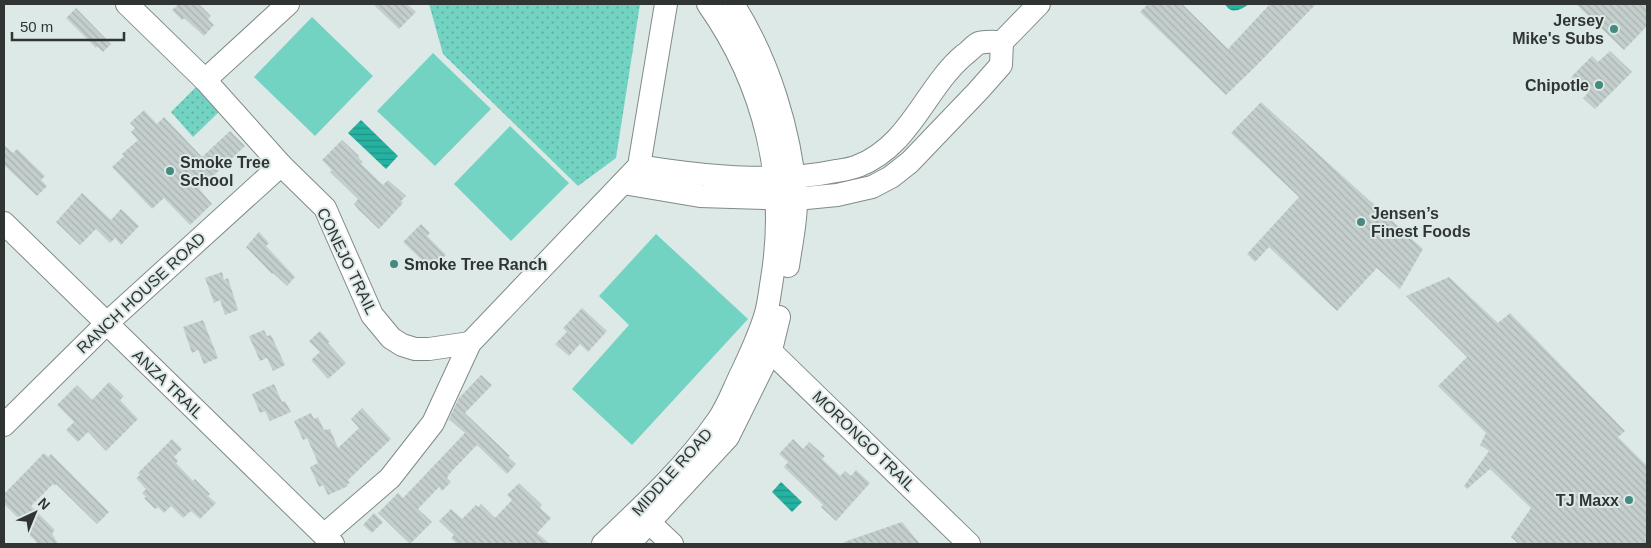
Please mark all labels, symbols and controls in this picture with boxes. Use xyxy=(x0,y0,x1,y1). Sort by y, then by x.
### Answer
scale bar xyxy=(12,10,125,42)
place label: Jersey Mike's Subs xyxy=(1512,12,1604,47)
text: 50 m xyxy=(20,18,53,35)
marker: Jersey Mike's Subs xyxy=(1608,23,1620,35)
place label: Chipotle xyxy=(1525,77,1589,94)
marker: Chipotle xyxy=(1593,79,1605,91)
place label: Smoke Tree School xyxy=(180,154,270,189)
marker: Smoke Tree School xyxy=(164,165,176,177)
street label: CONEJO TRAIL xyxy=(314,205,380,317)
place label: Jensen’s Finest Foods xyxy=(1371,205,1471,240)
marker: Jensen’s Finest Foods xyxy=(1355,216,1367,228)
street label: RANCH HOUSE ROAD xyxy=(73,229,209,357)
place label: Smoke Tree Ranch xyxy=(404,256,547,273)
marker: Smoke Tree Ranch xyxy=(388,258,400,270)
street label: ANZA TRAIL xyxy=(129,346,207,422)
street label: MORONGO TRAIL xyxy=(809,388,919,494)
street label: MIDDLE ROAD xyxy=(629,425,715,519)
north arrow xyxy=(10,488,60,538)
place label: TJ Maxx xyxy=(1556,492,1619,509)
text: N xyxy=(35,494,53,513)
marker: TJ Maxx xyxy=(1623,494,1635,506)

